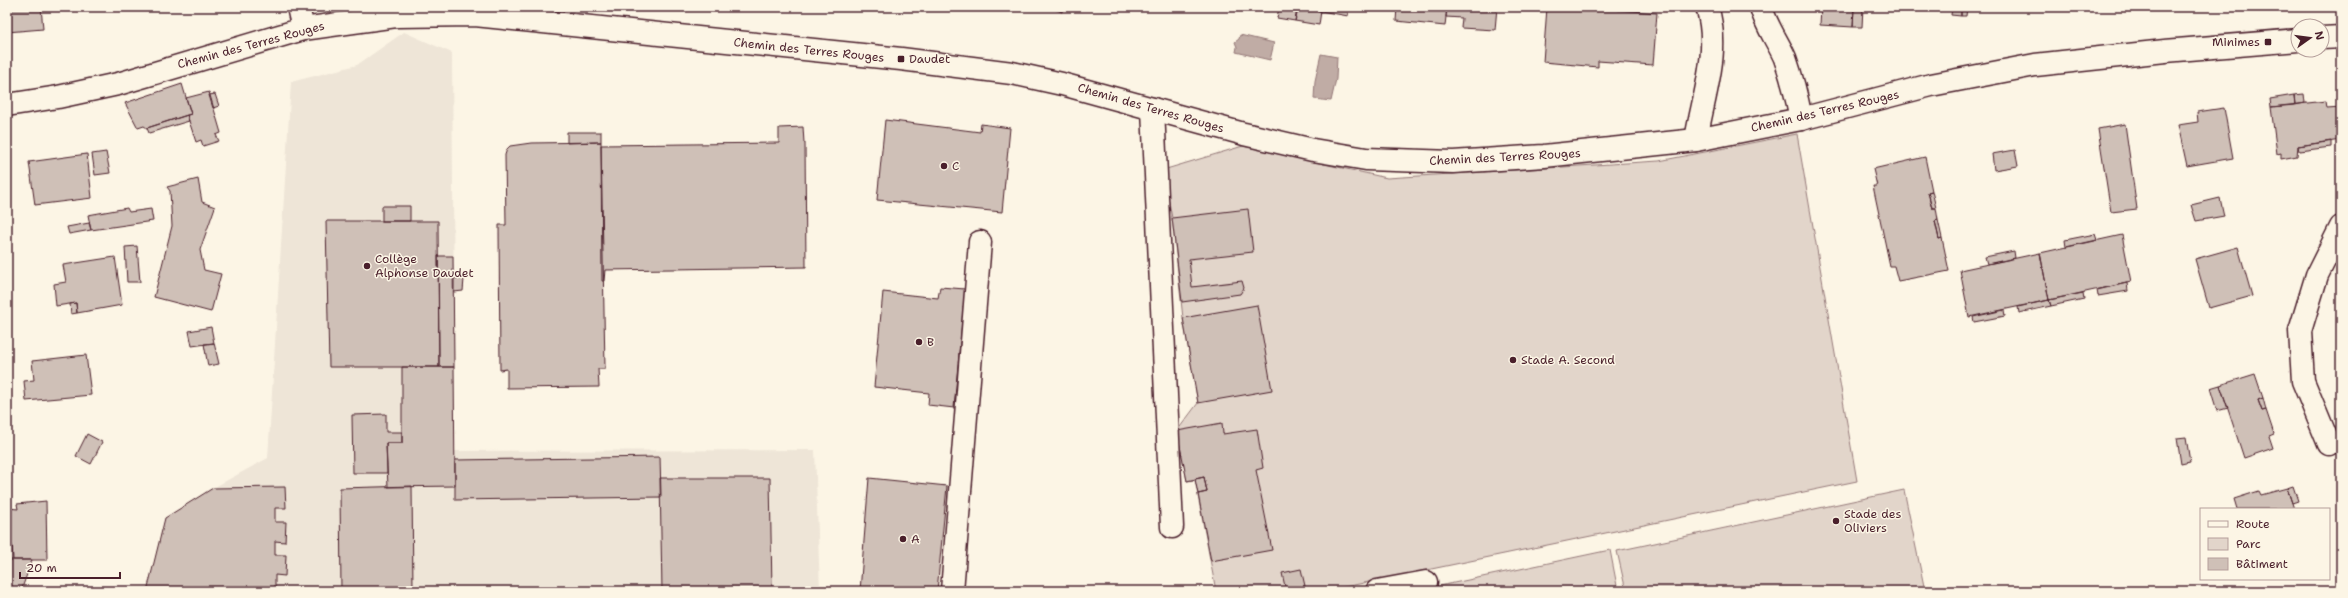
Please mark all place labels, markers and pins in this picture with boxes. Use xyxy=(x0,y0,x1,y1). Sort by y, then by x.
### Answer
place label: Minimes xyxy=(2212,34,2260,50)
marker: Minimes xyxy=(2263,37,2273,47)
place label: Daudet xyxy=(909,51,950,67)
marker: Daudet xyxy=(896,54,906,64)
place label: C xyxy=(952,158,959,174)
marker: C xyxy=(939,161,949,171)
place label: Collège Alphonse Daudet xyxy=(375,251,474,281)
marker: Collège Alphonse Daudet xyxy=(362,261,372,271)
place label: B xyxy=(927,334,934,350)
marker: B xyxy=(914,337,924,347)
place label: Stade A. Second xyxy=(1521,352,1615,368)
marker: Stade A. Second xyxy=(1508,355,1518,365)
place label: Stade des Oliviers xyxy=(1844,506,1901,536)
marker: Stade des Oliviers xyxy=(1831,516,1841,526)
place label: A xyxy=(911,531,920,547)
marker: A xyxy=(898,534,908,544)

